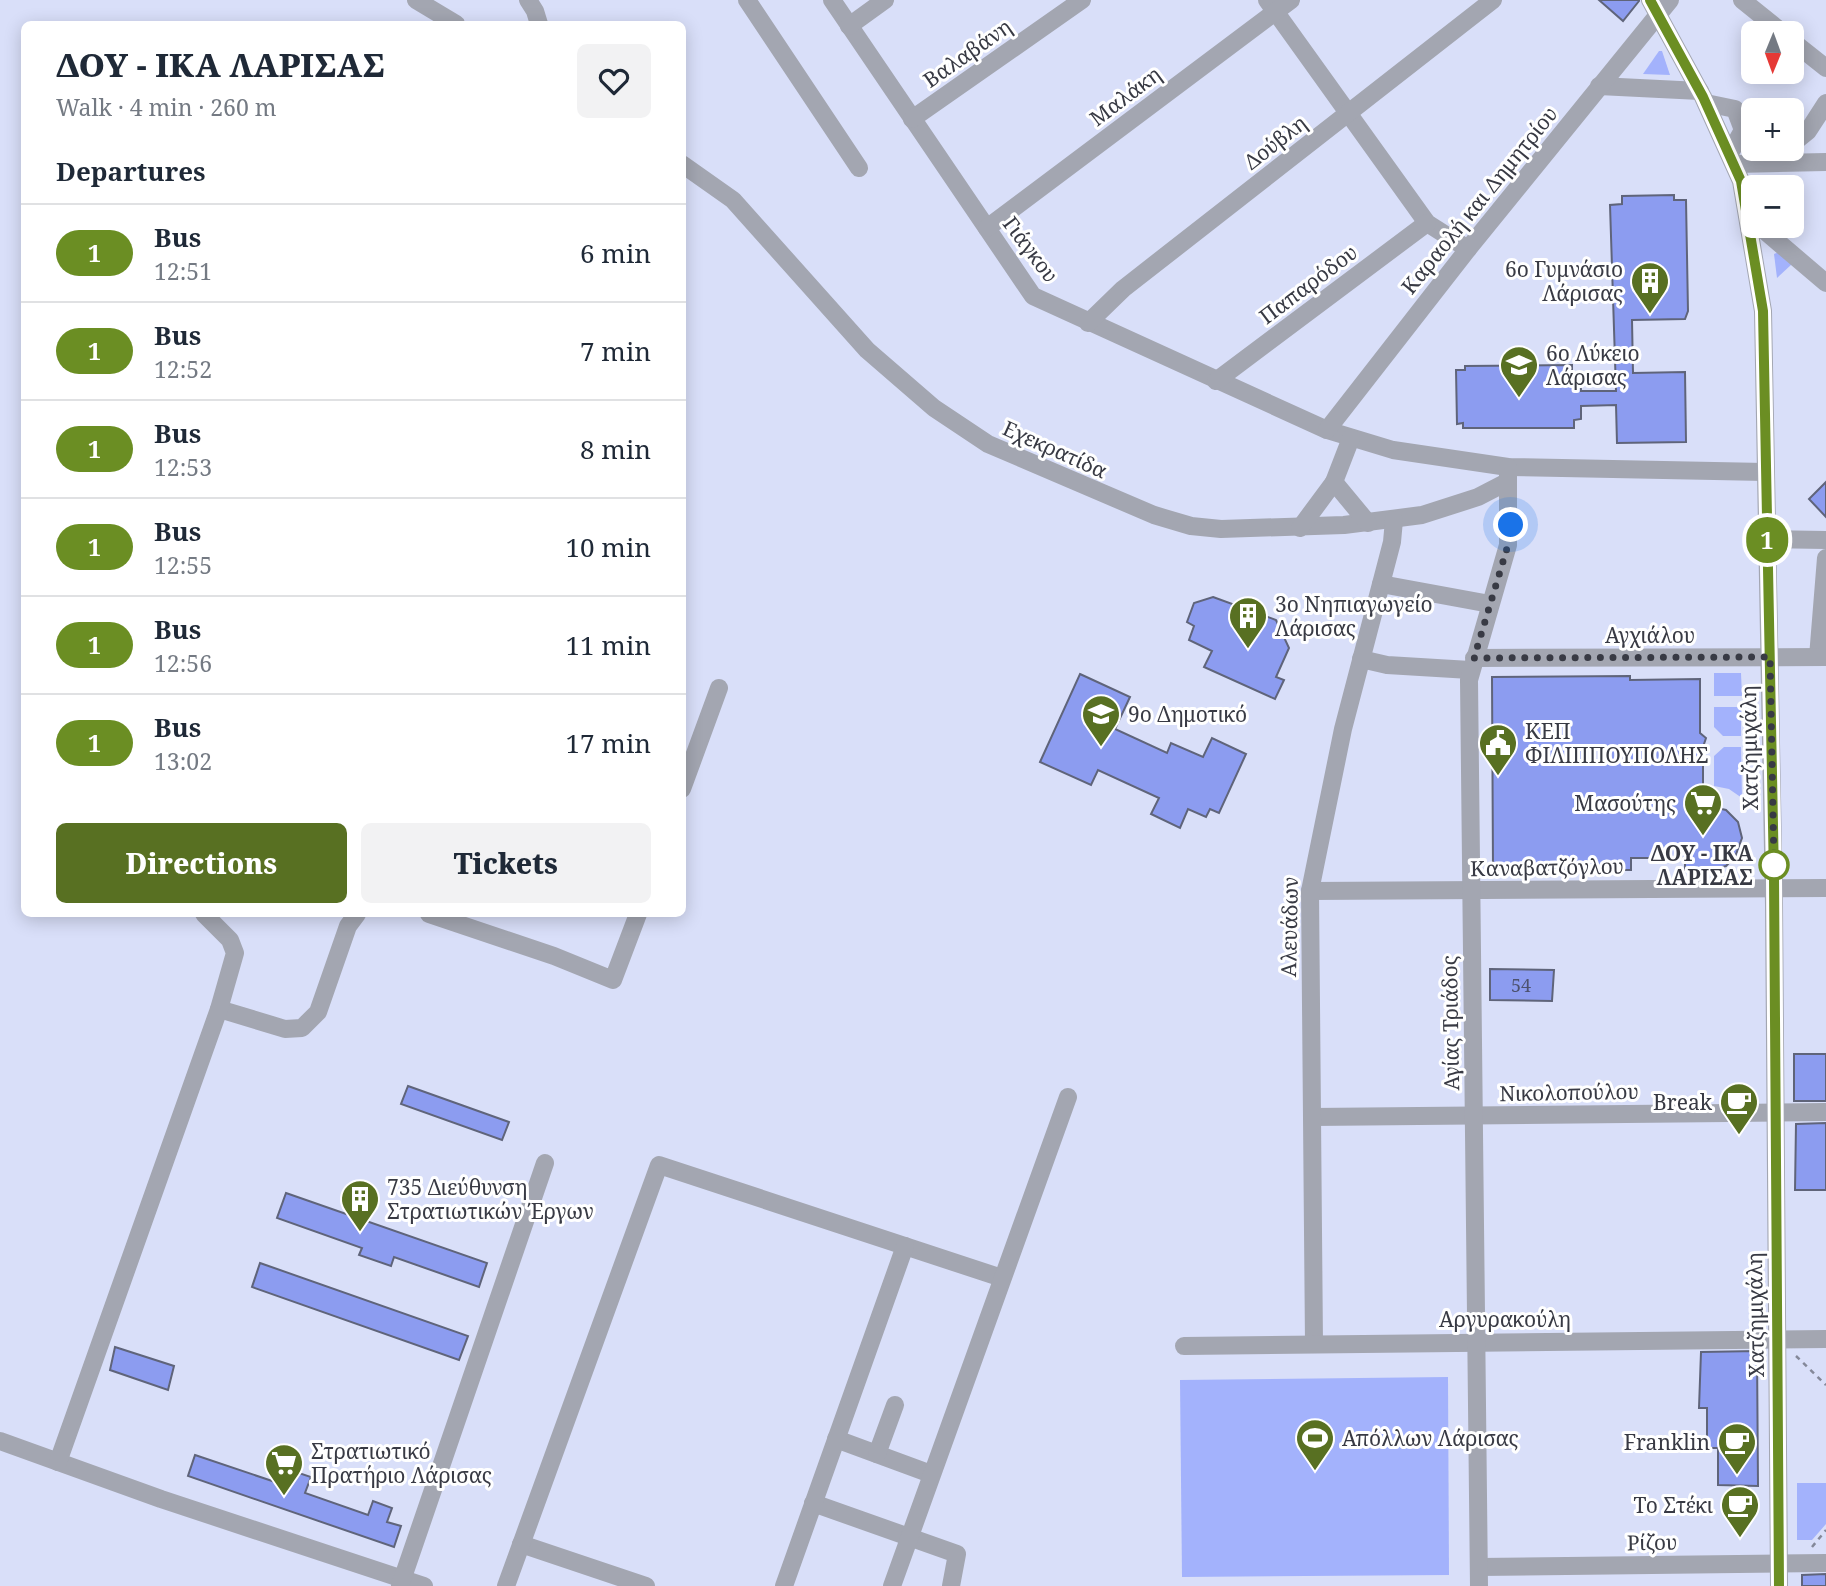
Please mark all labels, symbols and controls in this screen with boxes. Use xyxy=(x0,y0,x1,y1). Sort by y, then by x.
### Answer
street label: Βαλαβάνη xyxy=(917,12,1017,94)
north arrow xyxy=(1741,21,1804,84)
map controls xyxy=(1741,21,1804,238)
text: ΔΟΥ - ΙΚΑ ΛΑΡΙΣΑΣ xyxy=(56,42,385,87)
button: heart xyxy=(577,44,651,118)
street label: Μαλάκη xyxy=(1084,60,1166,132)
text: Walk · 4 min · 260 m xyxy=(56,91,276,123)
button: + xyxy=(1741,98,1804,161)
street label: Καραολή και Δημητρίου xyxy=(1395,100,1563,300)
street label: Δούβλη xyxy=(1238,109,1312,175)
text: Departures xyxy=(56,153,206,189)
button: − xyxy=(1741,175,1804,238)
street label: Γιάγκου xyxy=(997,210,1065,288)
text: Bus xyxy=(154,219,201,255)
text: 6 min xyxy=(580,235,651,271)
text: 1 xyxy=(88,236,101,269)
street label: Παπαρόδου xyxy=(1253,238,1363,330)
text: 12:51 xyxy=(154,255,212,287)
place label: 6ο Γυμνάσιο Λάρισας xyxy=(1505,255,1623,307)
building icon: 6ο Γυμνάσιο Λάρισας xyxy=(1629,260,1671,315)
text: Bus xyxy=(154,317,201,353)
text: 7 min xyxy=(580,333,651,369)
text: 1 xyxy=(88,334,101,367)
place label: 6ο Λύκειο Λάρισας xyxy=(1546,339,1640,391)
school or university icon: 6ο Λύκειο Λάρισας xyxy=(1498,344,1540,399)
text: 12:52 xyxy=(154,353,212,385)
street label: Εχεκρατίδα xyxy=(998,414,1112,485)
text: Bus xyxy=(154,415,201,451)
text: 8 min xyxy=(580,431,651,467)
text: 1 xyxy=(88,432,101,465)
text: 12:53 xyxy=(154,451,212,483)
your location xyxy=(1493,507,1528,542)
text: Bus xyxy=(154,513,201,549)
line badge: 1 xyxy=(1744,517,1790,563)
text: 1 xyxy=(1760,523,1774,556)
text: 10 min xyxy=(566,529,651,565)
text: 1 xyxy=(88,530,101,563)
text: 12:55 xyxy=(154,549,212,581)
place label: 3o Νηπιαγωγείο Λάρισας xyxy=(1275,590,1433,642)
building icon: 3o Νηπιαγωγείο Λάρισας xyxy=(1227,595,1269,650)
text: Bus xyxy=(154,611,201,647)
street label: Αγχιάλου xyxy=(1605,621,1695,649)
text: 11 min xyxy=(566,627,651,663)
text: 1 xyxy=(88,628,101,661)
text: 12:56 xyxy=(154,647,212,679)
street label: Χατζημιχάλη xyxy=(1734,685,1764,811)
school or university icon: 9ο Δημοτικό xyxy=(1080,693,1122,748)
place label: 9ο Δημοτικό xyxy=(1128,700,1247,728)
text: Bus xyxy=(154,709,201,745)
place label: ΚΕΠ ΦΙΛΙΠΠΟΥΠΟΛΗΣ xyxy=(1525,717,1709,769)
public building icon: ΚΕΠ ΦΙΛΙΠΠΟΥΠΟΛΗΣ xyxy=(1477,722,1519,777)
text: 17 min xyxy=(566,725,651,761)
text: 1 xyxy=(88,726,101,759)
text: 13:02 xyxy=(154,745,212,777)
supermarket icon: Μασούτης xyxy=(1682,782,1724,837)
place label: Μασούτης xyxy=(1574,789,1676,817)
button: Directions xyxy=(56,823,347,903)
button: Tickets xyxy=(361,823,651,903)
place label: ΔΟΥ - ΙΚΑ ΛΑΡΙΣΑΣ xyxy=(1651,839,1753,891)
marker: ΔΟΥ - ΙΚΑ ΛΑΡΙΣΑΣ xyxy=(1759,850,1789,880)
street label: Καναβατζόγλου xyxy=(1470,852,1624,882)
street label: Αλευάδων xyxy=(1274,877,1304,977)
street label: Αγίας Τριάδος xyxy=(1435,955,1465,1091)
house number: 54 xyxy=(1511,973,1531,997)
street label: Νικολοπούλου xyxy=(1499,1077,1639,1107)
cafe icon: Break xyxy=(1718,1081,1760,1136)
place label: Break xyxy=(1653,1088,1713,1116)
place label: 735 Διεύθυνση Στρατιωτικών Έργων xyxy=(387,1173,594,1225)
building icon: 735 Διεύθυνση Στρατιωτικών Έργων xyxy=(339,1178,381,1233)
street label: Χατζημιχάλη xyxy=(1740,1252,1770,1378)
street label: Αργυρακούλη xyxy=(1439,1305,1571,1333)
sports icon: Απόλλων Λάρισας xyxy=(1294,1417,1336,1472)
cafe icon: Franklin xyxy=(1716,1421,1758,1476)
place label: Απόλλων Λάρισας xyxy=(1342,1424,1519,1452)
place label: Franklin xyxy=(1624,1428,1710,1456)
place label: Στρατιωτικό Πρατήριο Λάρισας xyxy=(311,1437,492,1489)
supermarket icon: Στρατιωτικό Πρατήριο Λάρισας xyxy=(263,1442,305,1497)
cafe icon: Το Στέκι xyxy=(1719,1484,1761,1539)
place label: Το Στέκι xyxy=(1633,1491,1713,1519)
street label: Ρίζου xyxy=(1627,1528,1677,1556)

